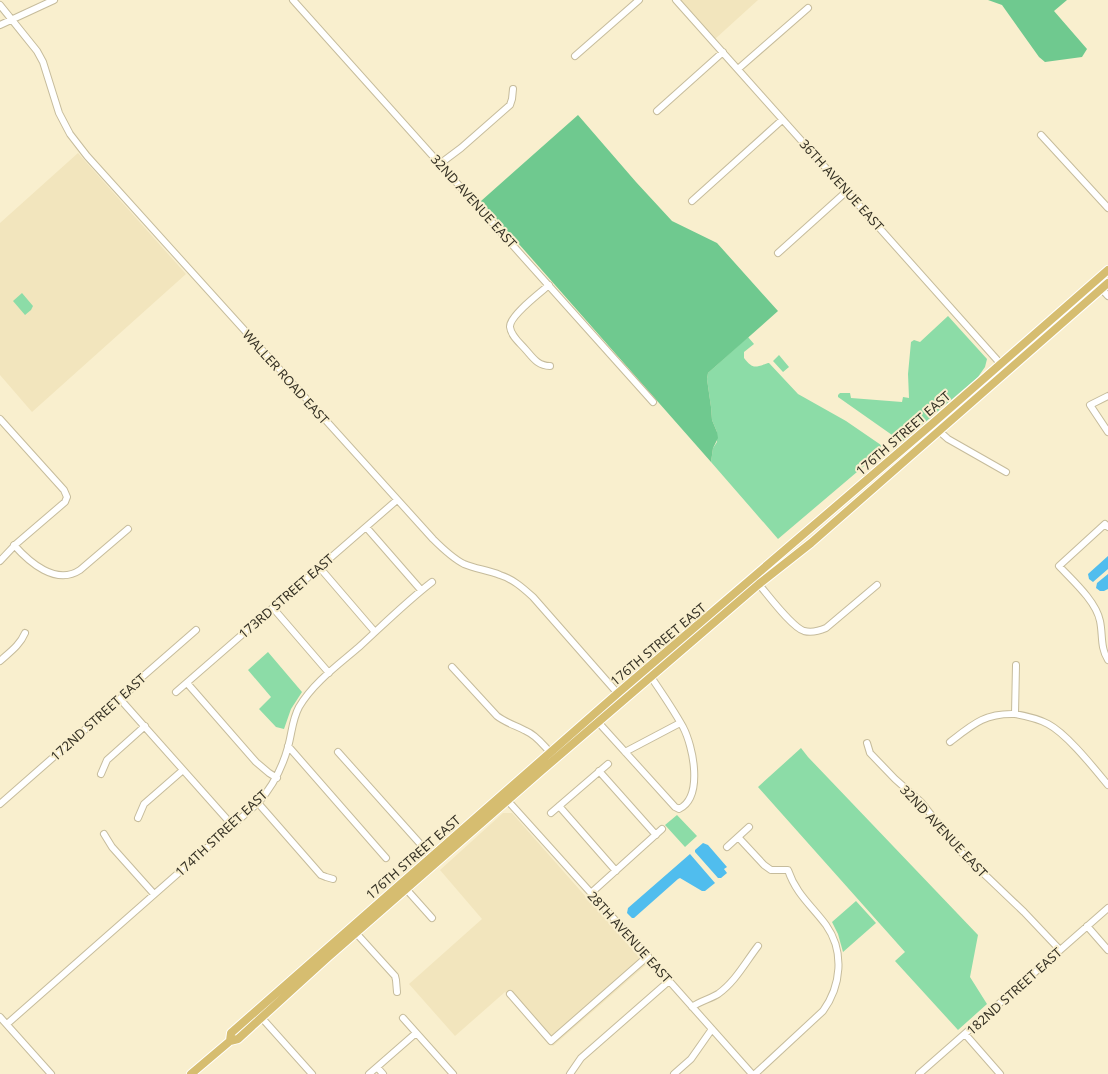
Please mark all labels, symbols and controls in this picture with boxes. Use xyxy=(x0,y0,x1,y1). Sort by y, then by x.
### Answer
street label: 36TH AVENUE EAST xyxy=(796,135,889,235)
street label: 32ND AVENUE EAST xyxy=(427,150,521,252)
street label: WALLER ROAD EAST xyxy=(239,326,334,429)
street label: 176TH STREET EAST xyxy=(852,386,955,479)
street label: 173RD STREET EAST xyxy=(235,549,338,642)
street label: 176TH STREET EAST xyxy=(606,598,710,689)
street label: 172ND STREET EAST xyxy=(46,669,150,765)
street label: 32ND AVENUE EAST xyxy=(896,781,992,882)
street label: 174TH STREET EAST xyxy=(171,785,272,880)
street label: 176TH STREET EAST xyxy=(362,810,465,903)
street label: 28TH AVENUE EAST xyxy=(584,887,677,987)
street label: 182ND STREET EAST xyxy=(962,943,1066,1039)

